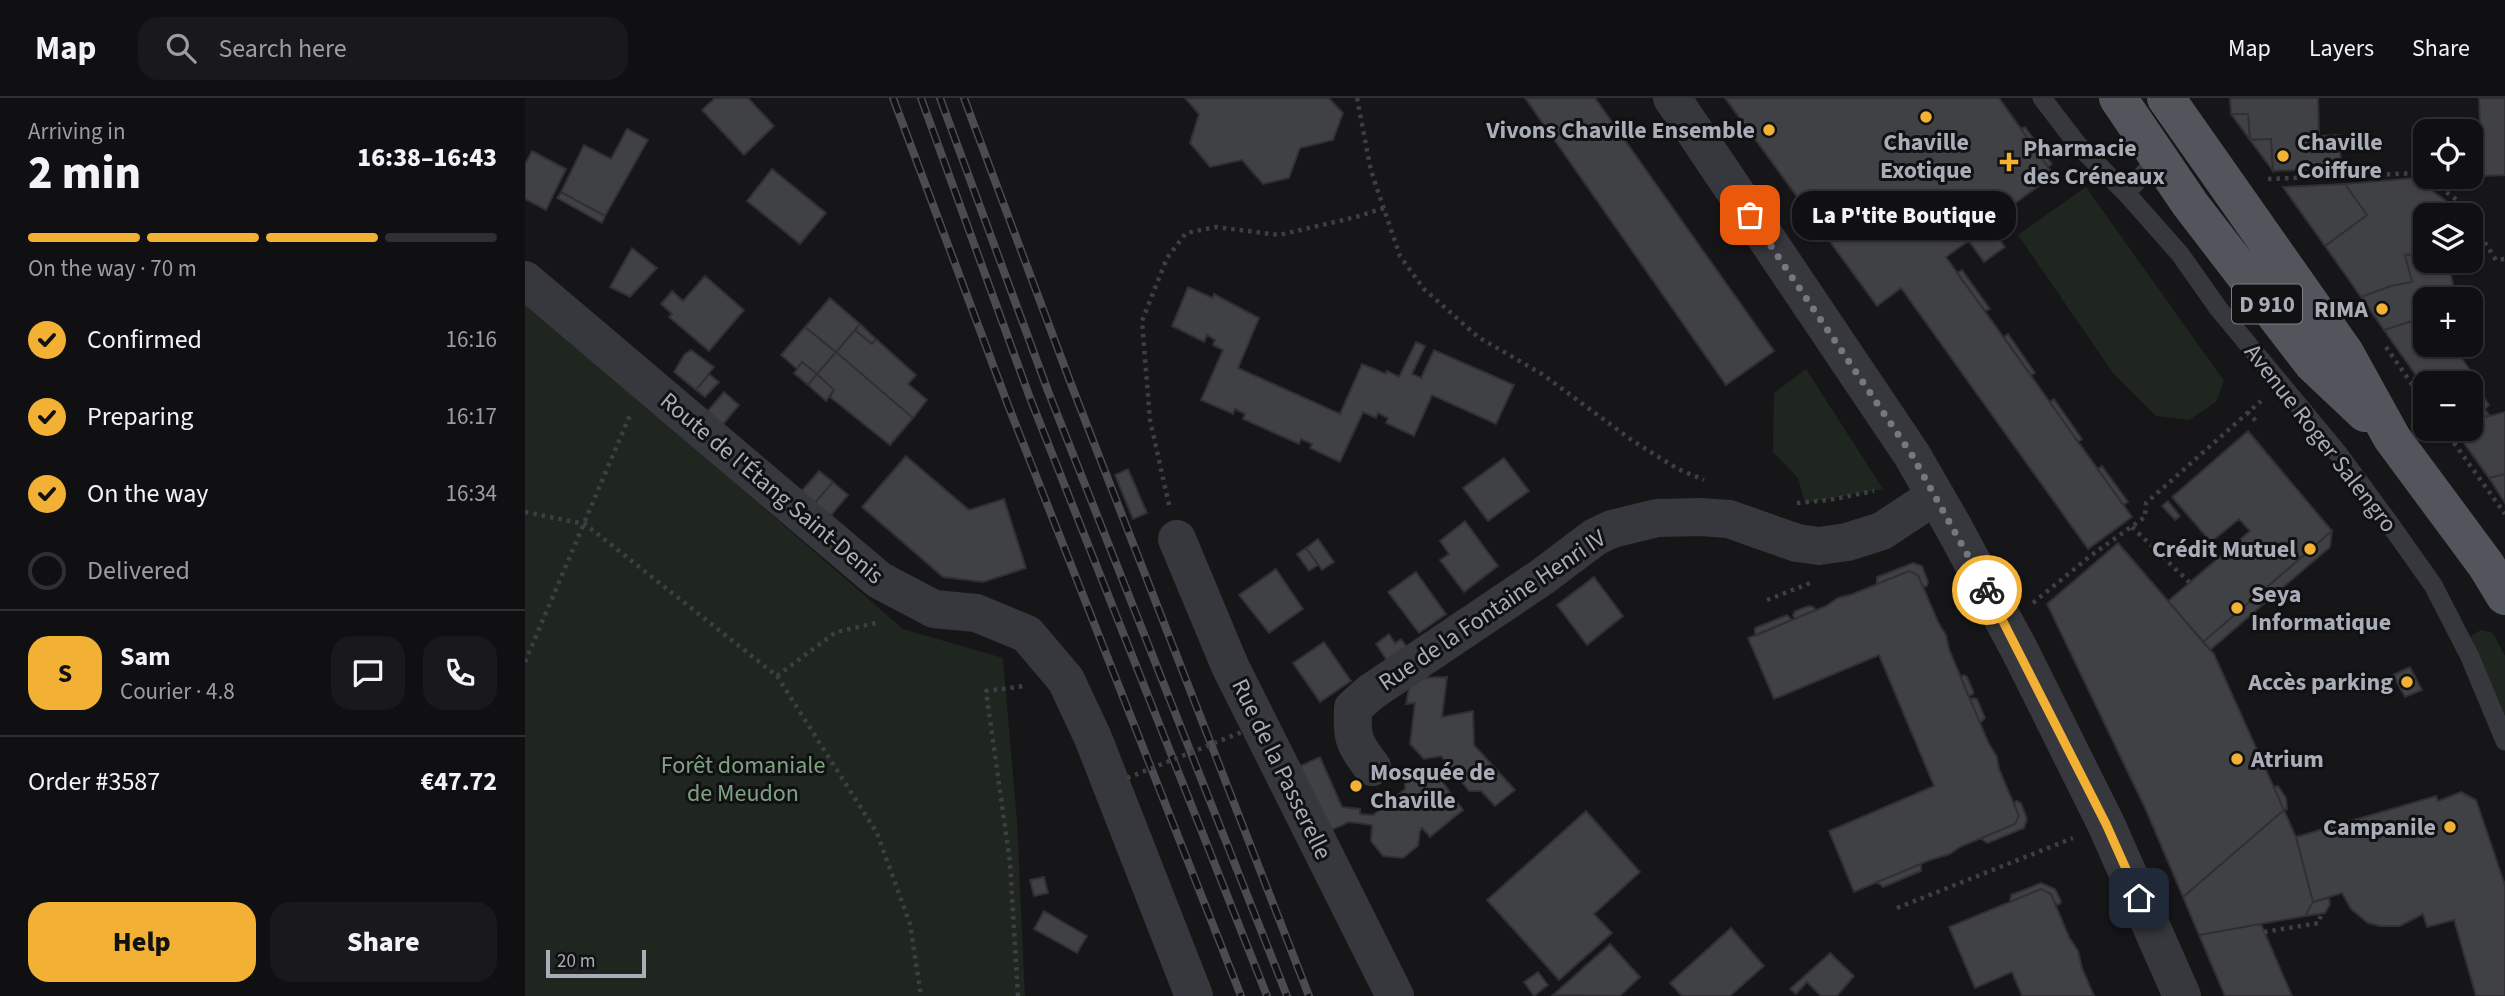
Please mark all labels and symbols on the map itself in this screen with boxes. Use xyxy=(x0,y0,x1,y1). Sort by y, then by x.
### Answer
marker: Chaville Exotique xyxy=(1918,109,1934,125)
place label: Vivons Chaville Ensemble xyxy=(1485,113,1755,148)
marker: Vivons Chaville Ensemble xyxy=(1761,122,1777,138)
place label: Chaville Exotique xyxy=(1880,125,1972,188)
place label: Chaville Coiffure xyxy=(2297,125,2383,188)
place label: Pharmacie des Créneaux xyxy=(2023,131,2165,194)
marker: Chaville Coiffure xyxy=(2275,148,2291,164)
marker: Pharmacie des Créneaux xyxy=(2001,154,2017,170)
pin xyxy=(1720,185,1780,245)
callout: La P'tite Boutique xyxy=(1792,190,2016,240)
road number: D 910 xyxy=(2232,284,2302,324)
place label: RIMA xyxy=(2314,292,2368,327)
marker: RIMA xyxy=(2374,301,2390,317)
street label: Avenue Roger Salengro xyxy=(2236,336,2406,540)
street label: Route de l'Étang Saint-Denis xyxy=(652,384,891,593)
street label: Rue de la Fontaine Henri IV xyxy=(1371,521,1614,700)
place label: Crédit Mutuel xyxy=(2152,532,2296,567)
marker: Crédit Mutuel xyxy=(2302,541,2318,557)
courier xyxy=(1952,555,2022,625)
place label: Seya Informatique xyxy=(2251,577,2391,640)
marker: Seya Informatique xyxy=(2229,600,2245,616)
place label: Accès parking xyxy=(2247,665,2393,700)
street label: Rue de la Passerelle xyxy=(1223,673,1341,866)
marker: Accès parking xyxy=(2399,674,2415,690)
place label: Atrium xyxy=(2250,742,2324,777)
park label: Forêt domaniale de Meudon xyxy=(661,748,825,811)
marker: Atrium xyxy=(2229,751,2245,767)
place label: Mosquée de Chaville xyxy=(1370,755,1495,818)
marker: Mosquée de Chaville xyxy=(1348,778,1364,794)
place label: Campanile xyxy=(2323,810,2436,845)
marker: Campanile xyxy=(2442,819,2458,835)
pin xyxy=(2109,868,2169,928)
scale bar xyxy=(546,947,646,979)

